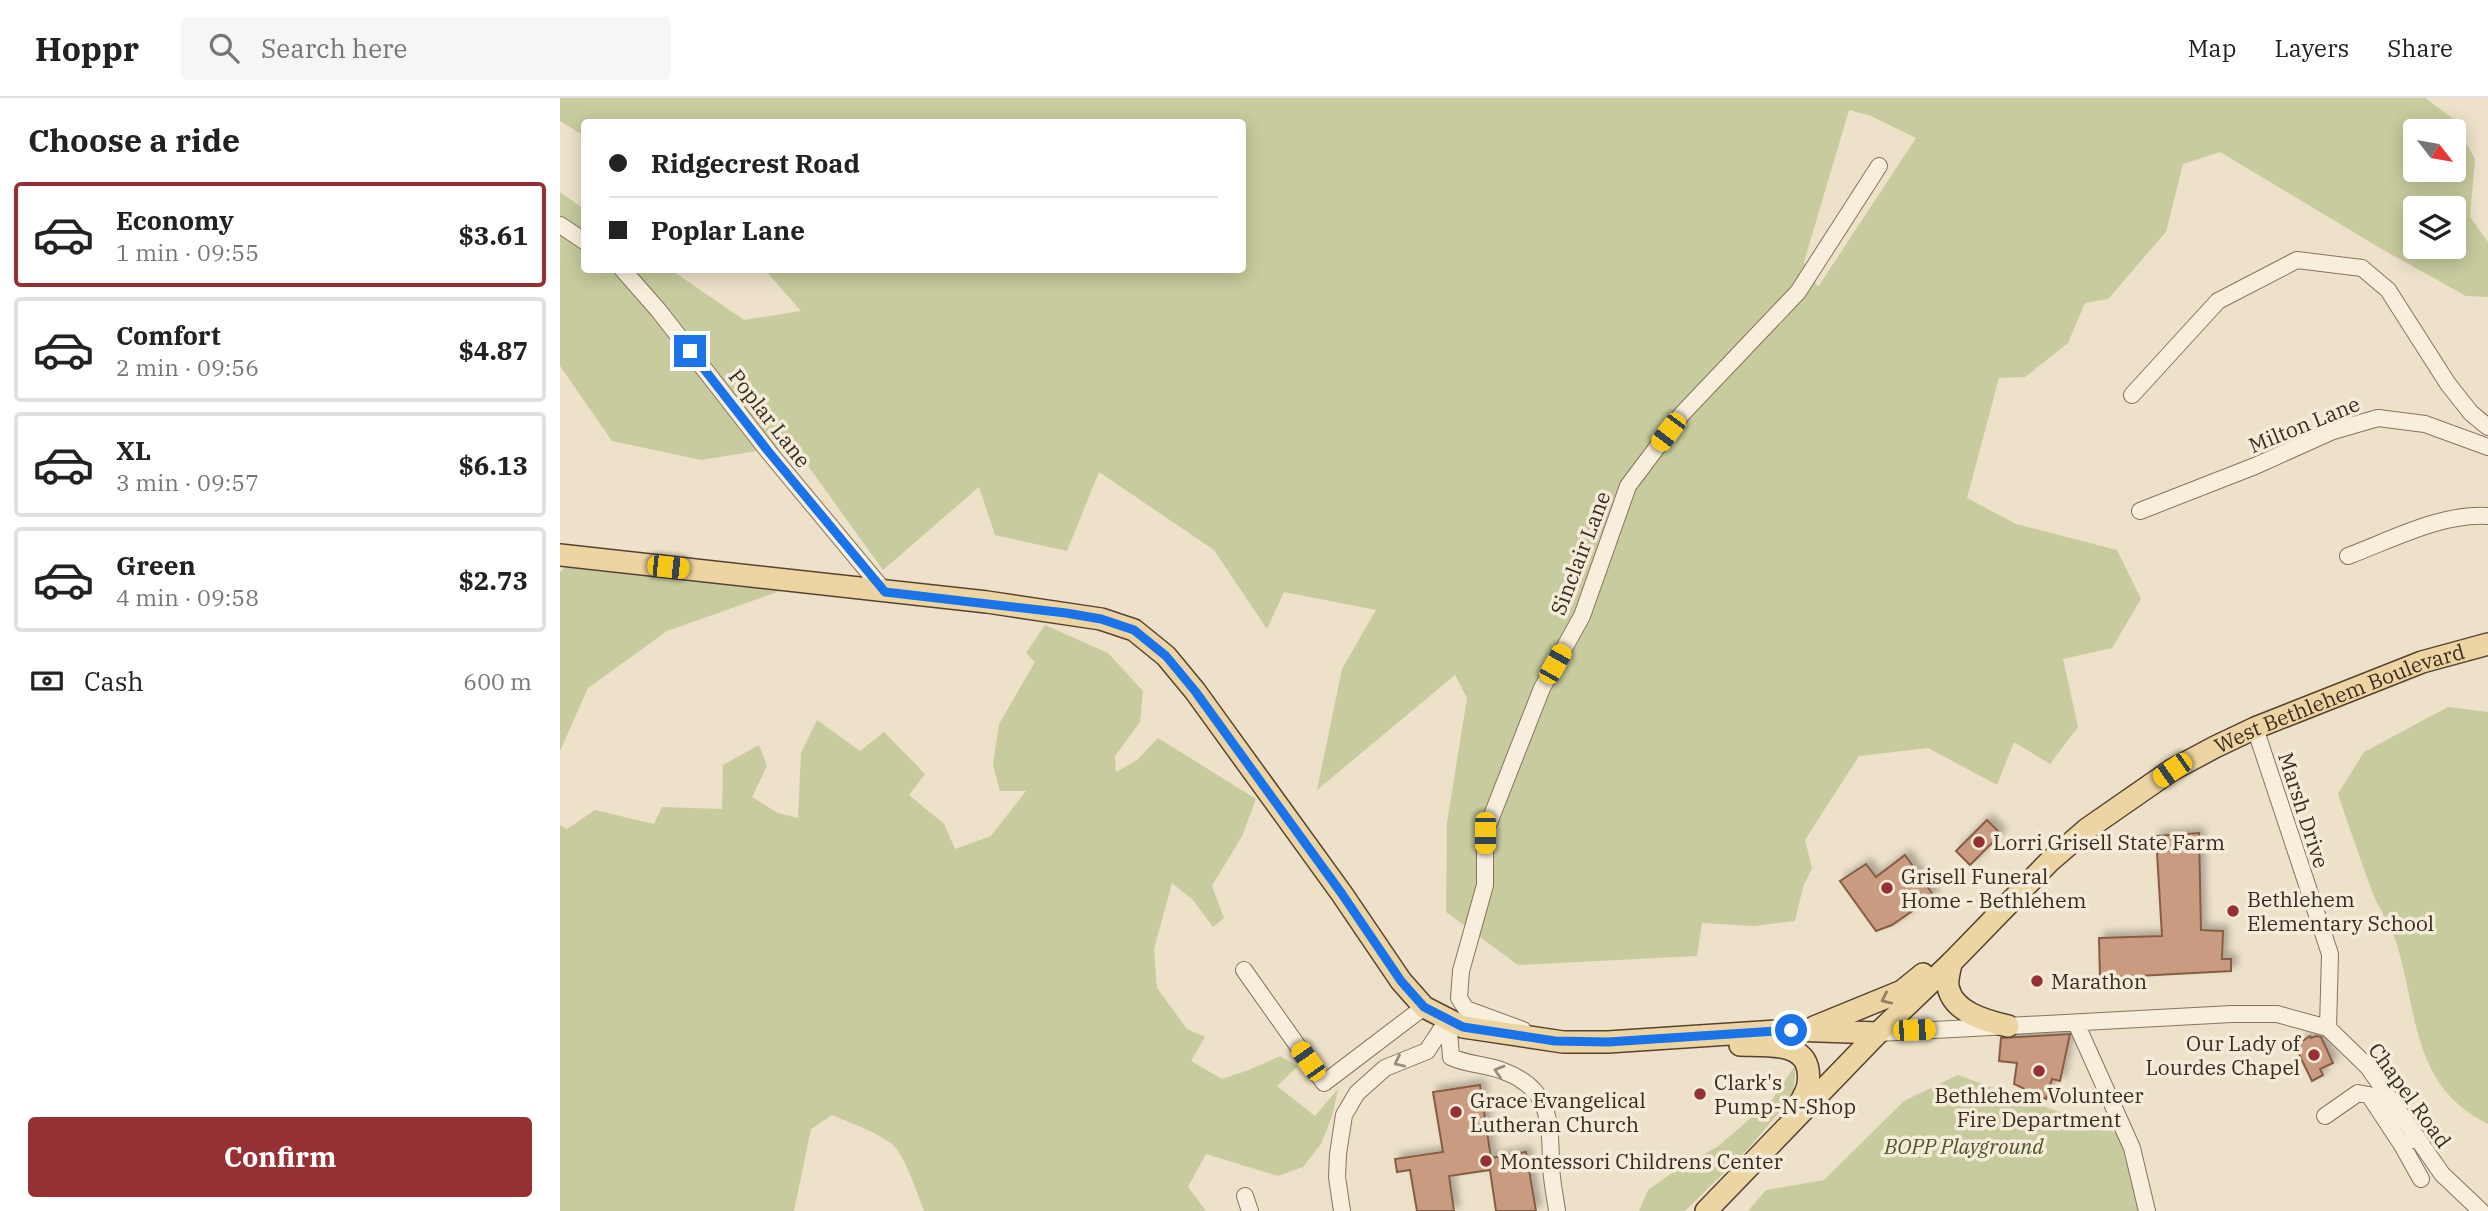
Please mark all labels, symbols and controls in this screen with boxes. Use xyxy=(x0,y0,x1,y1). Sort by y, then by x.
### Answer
search box xyxy=(181,17,671,80)
text: Hoppr xyxy=(35,27,139,70)
icon: search xyxy=(205,29,243,67)
text: Search here xyxy=(261,31,408,65)
text: Map xyxy=(2188,32,2236,64)
text: Layers xyxy=(2274,32,2349,64)
text: Share xyxy=(2387,32,2453,64)
text: Choose a ride xyxy=(28,119,240,161)
north arrow xyxy=(2403,119,2466,182)
map controls xyxy=(2403,119,2466,259)
text: Ridgecrest Road xyxy=(651,146,860,180)
button: layers xyxy=(2403,196,2466,259)
icon: car xyxy=(32,203,95,266)
text: Economy xyxy=(116,203,234,237)
text: Poplar Lane xyxy=(651,213,805,247)
text: $3.61 xyxy=(458,218,528,252)
text: 1 min · 09:55 xyxy=(116,237,259,267)
icon: car xyxy=(32,318,95,381)
text: Comfort xyxy=(116,318,221,352)
text: $4.87 xyxy=(458,333,528,367)
route end xyxy=(674,335,706,367)
text: 2 min · 09:56 xyxy=(116,352,259,382)
street label: Poplar Lane xyxy=(723,363,817,473)
street label: Milton Lane xyxy=(2244,389,2364,459)
car xyxy=(1647,409,1690,455)
icon: car xyxy=(32,433,95,496)
text: XL xyxy=(116,433,151,467)
text: $6.13 xyxy=(458,448,528,482)
text: 3 min · 09:57 xyxy=(116,467,259,497)
street label: Sinclair Lane xyxy=(1544,487,1616,619)
icon: car xyxy=(32,548,95,611)
text: Green xyxy=(116,548,196,582)
car xyxy=(647,554,690,580)
text: $2.73 xyxy=(458,563,528,597)
text: 4 min · 09:58 xyxy=(116,582,259,612)
street label: West Bethlehem Boulevard xyxy=(2210,637,2468,759)
car xyxy=(1536,641,1575,687)
icon: cash xyxy=(28,662,66,700)
text: Cash xyxy=(84,664,144,698)
text: 600 m xyxy=(463,666,532,696)
street label: Marsh Drive xyxy=(2272,748,2336,872)
car xyxy=(2149,749,2196,791)
car xyxy=(1475,812,1496,854)
place label: Lorri Grisell State Farm xyxy=(1993,828,2225,856)
marker: Lorri Grisell State Farm xyxy=(1971,834,1987,850)
place label: Grisell Funeral Home - Bethlehem xyxy=(1901,862,2086,914)
marker: Grisell Funeral Home - Bethlehem xyxy=(1879,880,1895,896)
place label: Bethlehem Elementary School xyxy=(2247,885,2434,937)
marker: Bethlehem Elementary School xyxy=(2225,903,2241,919)
place label: Marathon xyxy=(2051,967,2147,995)
marker: Marathon xyxy=(2029,973,2045,989)
one-way arrow xyxy=(1880,990,1893,1004)
route start xyxy=(1775,1014,1807,1046)
car xyxy=(1893,1019,1936,1041)
place label: Our Lady of Lourdes Chapel xyxy=(2145,1029,2302,1081)
street label: Chapel Road xyxy=(2362,1037,2458,1153)
car xyxy=(1288,1038,1329,1084)
marker: Our Lady of Lourdes Chapel xyxy=(2306,1047,2322,1063)
one-way arrow xyxy=(1394,1053,1406,1067)
marker: Bethlehem Volunteer Fire Department xyxy=(2031,1063,2047,1079)
one-way arrow xyxy=(1493,1065,1505,1079)
place label: Clark's Pump-N-Shop xyxy=(1714,1068,1856,1120)
place label: Bethlehem Volunteer Fire Department xyxy=(1934,1081,2144,1133)
place label: Grace Evangelical Lutheran Church xyxy=(1470,1086,1646,1138)
marker: Clark's Pump-N-Shop xyxy=(1692,1086,1708,1102)
marker: Grace Evangelical Lutheran Church xyxy=(1448,1104,1464,1120)
button: Confirm xyxy=(28,1117,532,1197)
park label: BOPP Playground xyxy=(1883,1132,2044,1160)
place label: Montessori Childrens Center xyxy=(1500,1147,1784,1175)
marker: Montessori Childrens Center xyxy=(1478,1153,1494,1169)

